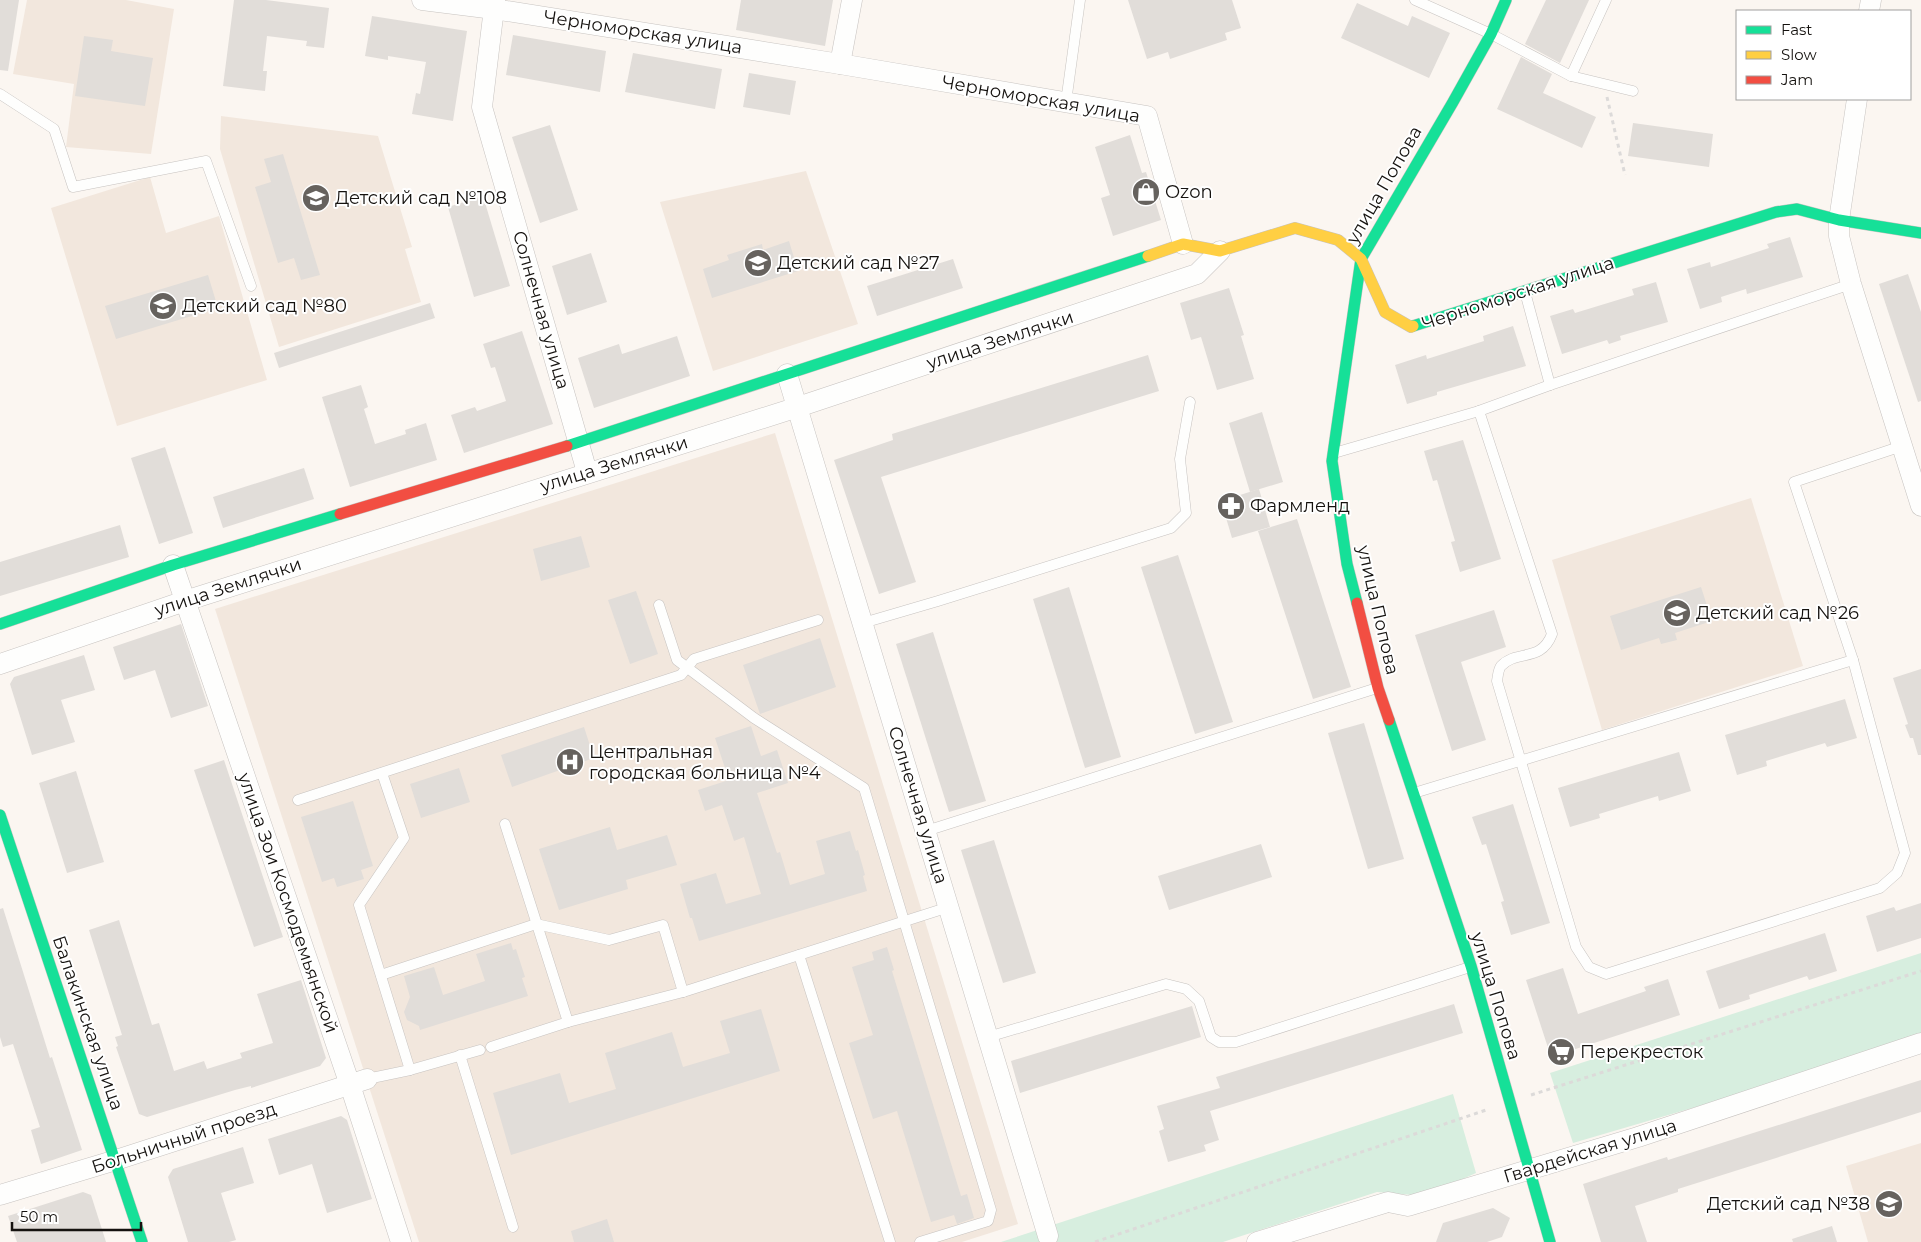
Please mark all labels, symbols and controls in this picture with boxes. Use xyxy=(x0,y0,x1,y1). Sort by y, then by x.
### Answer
street label: Черноморская улица xyxy=(542,5,744,59)
legend xyxy=(1736,10,1911,100)
text: Fast xyxy=(1781,20,1812,39)
text: Slow xyxy=(1781,45,1817,64)
text: Jam xyxy=(1780,70,1813,89)
street label: Черноморская улица xyxy=(940,71,1142,127)
street label: улица Попова xyxy=(1341,122,1427,249)
shop icon: Ozon xyxy=(1131,177,1161,207)
place label: Ozon xyxy=(1165,181,1213,203)
school or university icon: Детский сад №108 xyxy=(301,183,331,213)
place label: Детский сад №108 xyxy=(335,187,507,209)
street label: Солнечная улица xyxy=(508,228,574,392)
school or university icon: Детский сад №27 xyxy=(743,248,773,278)
place label: Детский сад №27 xyxy=(777,252,940,274)
street label: Черноморская улица xyxy=(1419,252,1617,334)
school or university icon: Детский сад №80 xyxy=(148,291,178,321)
place label: Детский сад №80 xyxy=(182,295,347,317)
street label: улица Землячки xyxy=(923,306,1076,374)
street label: улица Землячки xyxy=(537,431,691,497)
pharmacy icon: Фармленд xyxy=(1216,491,1246,521)
place label: Фармленд xyxy=(1250,495,1350,517)
street label: улица Попова xyxy=(1352,542,1404,677)
street label: улица Землячки xyxy=(151,553,304,621)
school or university icon: Детский сад №26 xyxy=(1662,598,1692,628)
place label: Детский сад №26 xyxy=(1696,602,1859,624)
street label: Солнечная улица xyxy=(884,723,952,887)
place label: Центральная городская больница №4 xyxy=(589,741,821,784)
hospital icon: Центральная городская больница №4 xyxy=(555,747,585,777)
street label: улица Зои Космодемьянской xyxy=(233,769,343,1036)
street label: улица Попова xyxy=(1466,929,1526,1062)
street label: Балакинская улица xyxy=(48,933,128,1113)
supermarket icon: Перекресток xyxy=(1546,1037,1576,1067)
place label: Перекресток xyxy=(1580,1041,1704,1063)
street label: Больничный проезд xyxy=(89,1098,279,1178)
street label: Гвардейская улица xyxy=(1501,1114,1679,1188)
school or university icon: Детский сад №38 xyxy=(1874,1189,1904,1219)
place label: Детский сад №38 xyxy=(1707,1193,1870,1215)
scale bar xyxy=(12,1200,141,1232)
text: 50 m xyxy=(20,1207,58,1226)

